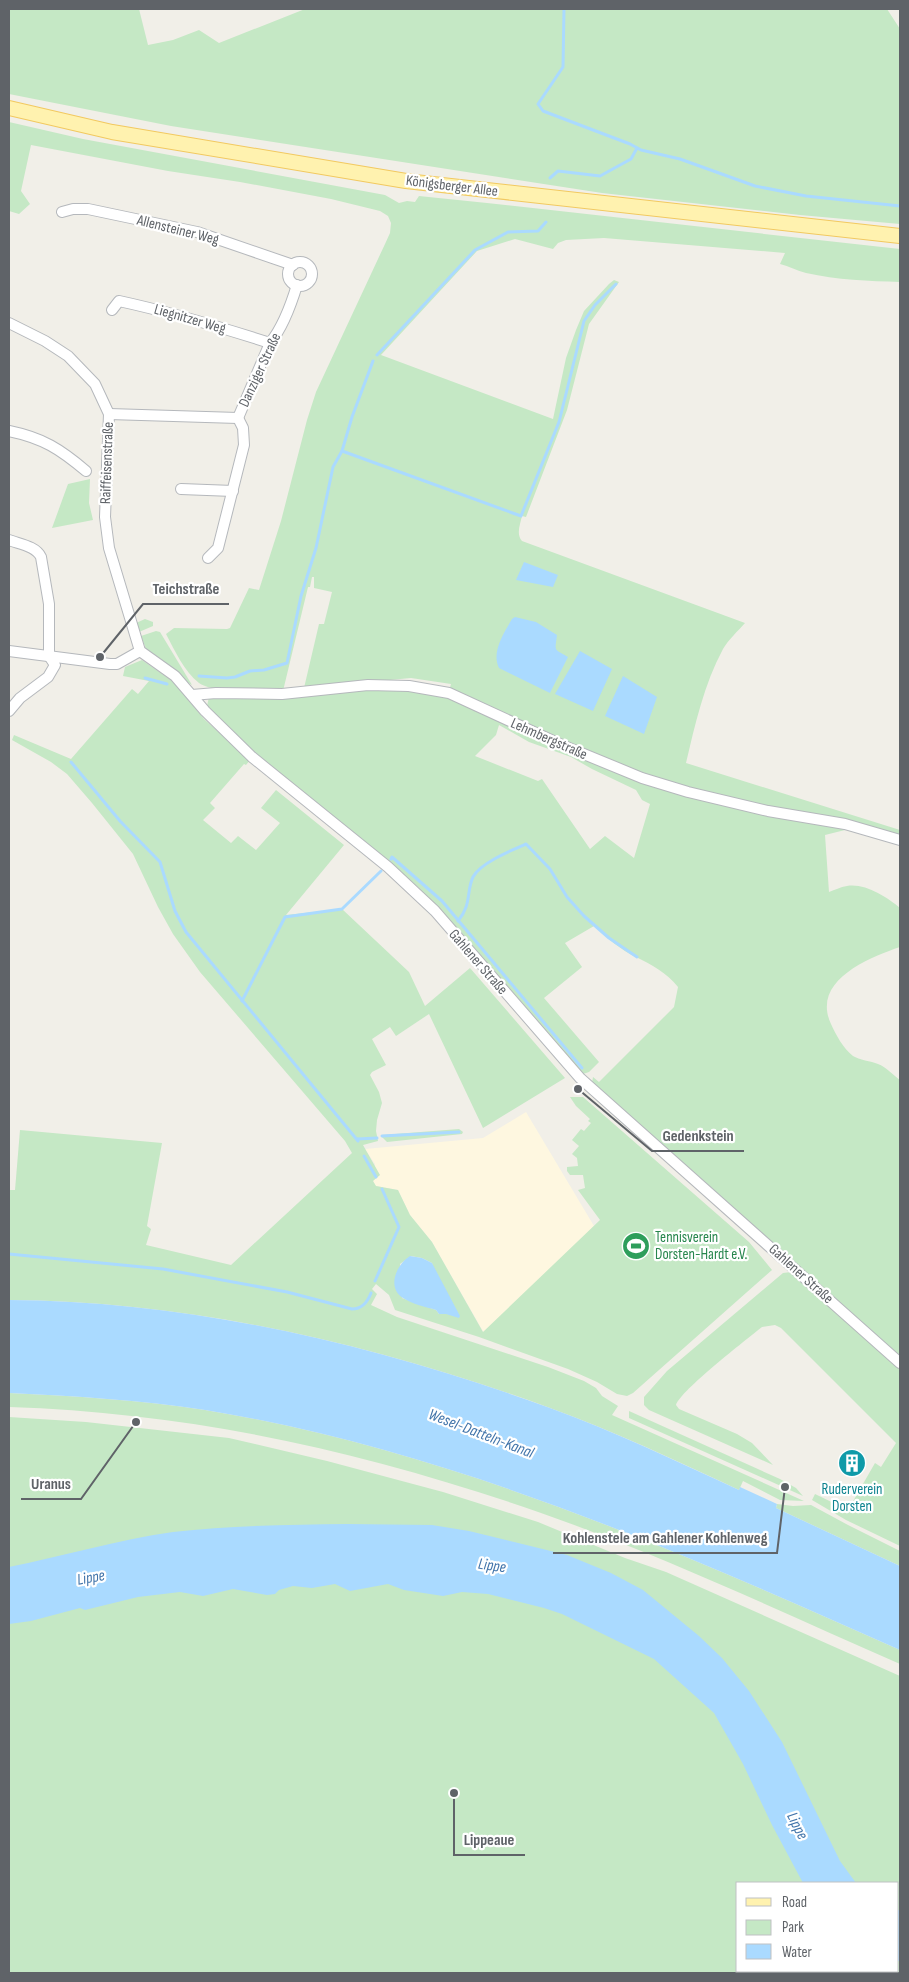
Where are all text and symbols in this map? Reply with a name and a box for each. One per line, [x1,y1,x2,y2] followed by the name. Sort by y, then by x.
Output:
[405,171,499,201] street label: Königsberger Allee
[134,210,221,249] street label: Allensteiner Weg
[152,300,228,338] street label: Liegnitzer Weg
[235,330,285,410] street label: Danziger Straße
[96,422,118,504] street label: Raiffeisenstraße
[143,573,229,604] callout: Teichstraße
[153,580,220,599] text: Teichstraße
[508,714,590,764] street label: Lehmbergstraße
[444,925,512,999] street label: Gahlener Straße
[652,1120,744,1151] callout: Gedenkstein
[662,1127,734,1146] text: Gedenkstein
[655,1228,747,1264] place label: Tennisverein Dorsten-Hardt e.V.
[621,1231,651,1261] sports icon: Tennisverein Dorsten-Hardt e.V.
[765,1240,837,1308] street label: Gahlener Straße
[426,1405,537,1463] water label: Wesel-Datteln-Kanal
[837,1448,867,1478] building icon: Ruderverein Dorsten
[21,1468,81,1499] callout: Uranus
[31,1475,71,1494] text: Uranus
[822,1480,882,1516] place label: Ruderverein Dorsten
[553,1522,777,1553] callout: Kohlenstele am Gahlener Kohlenweg
[563,1529,768,1548] text: Kohlenstele am Gahlener Kohlenweg
[477,1555,507,1577] water label: Lippe
[76,1566,106,1590] water label: Lippe
[782,1809,812,1843] water label: Lippe
[454,1824,525,1855] callout: Lippeaue
[464,1831,514,1850] text: Lippeaue
[736,1882,899,1972] legend
[782,1893,807,1912] text: Road
[782,1918,804,1937] text: Park
[782,1943,813,1962] text: Water

